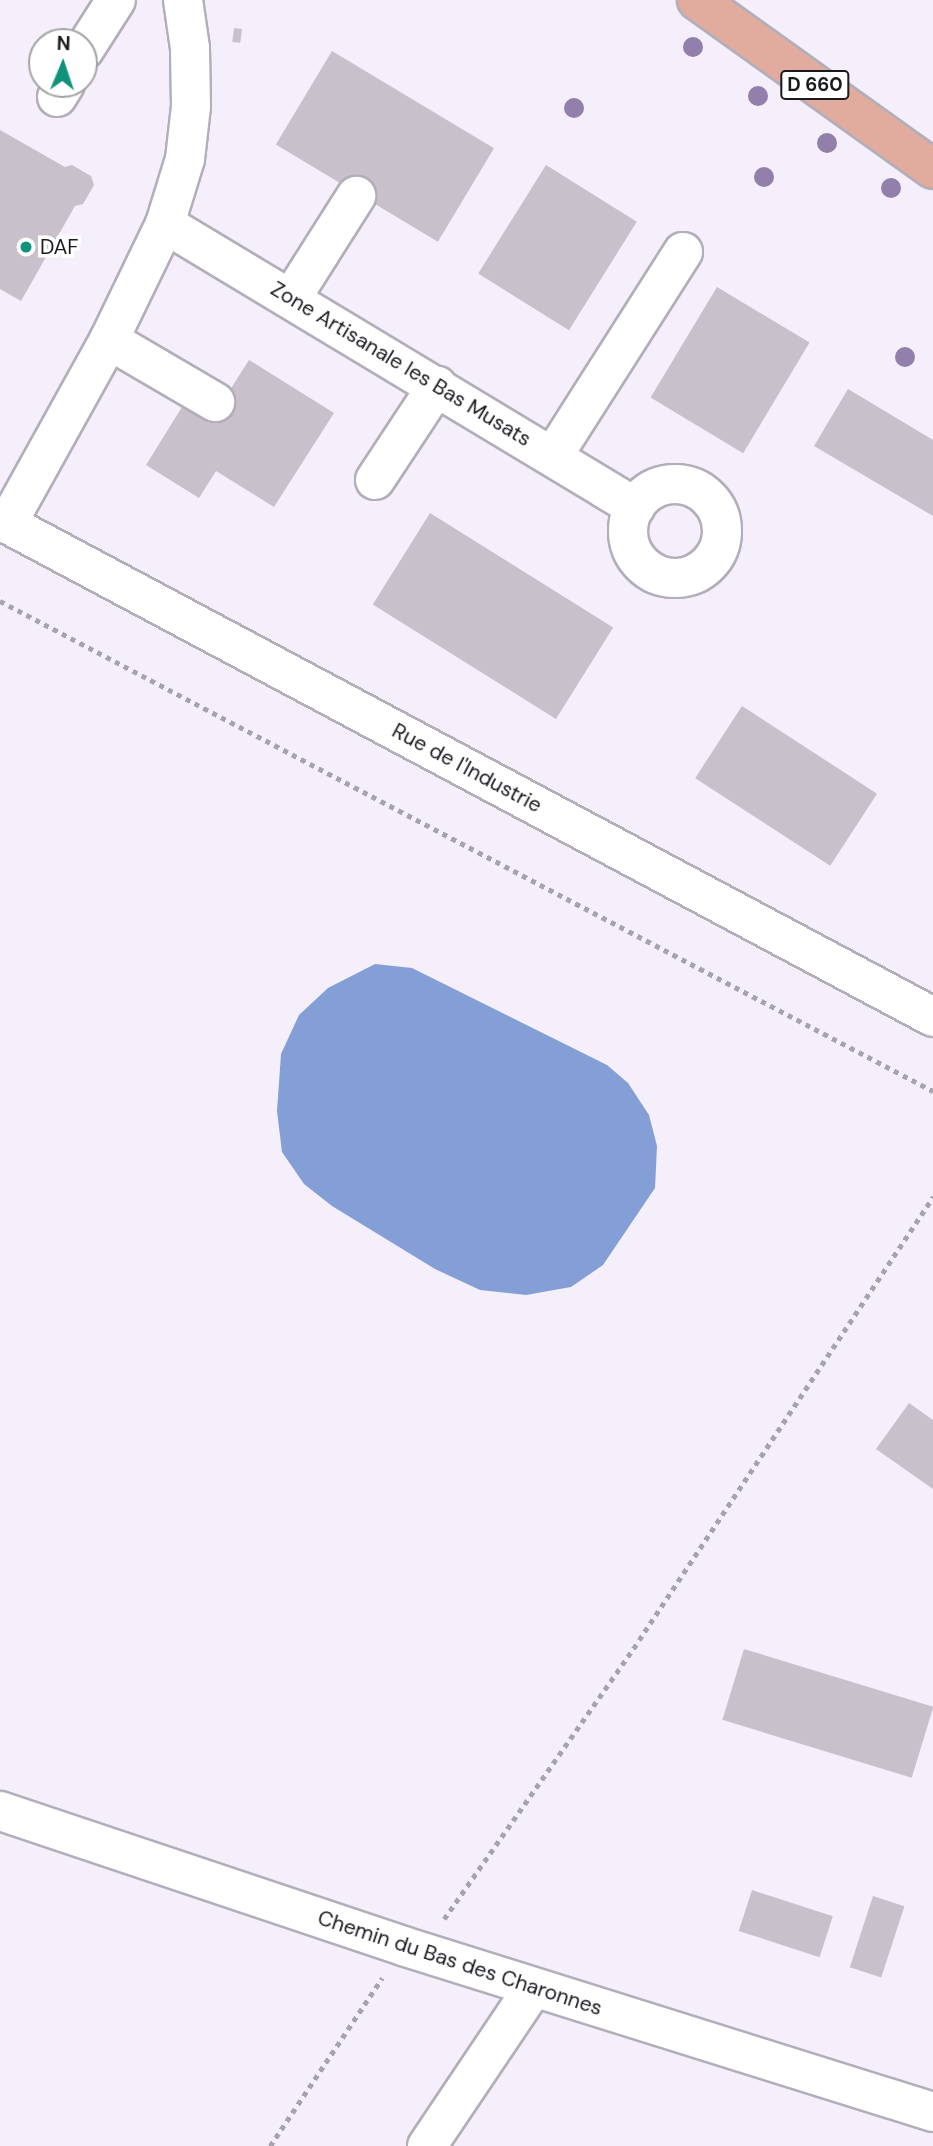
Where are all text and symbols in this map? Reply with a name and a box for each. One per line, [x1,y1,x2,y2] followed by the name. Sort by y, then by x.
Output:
[28,28,98,98] north arrow
[56,31,71,56] text: N
[780,69,850,100] road number: D 660
[40,234,79,260] place label: DAF
[18,239,34,255] marker: DAF
[266,276,536,452] street label: Zone Artisanale les Bas Musats
[388,718,546,818] street label: Rue de l'Industrie
[315,1905,605,2021] street label: Chemin du Bas des Charonnes

